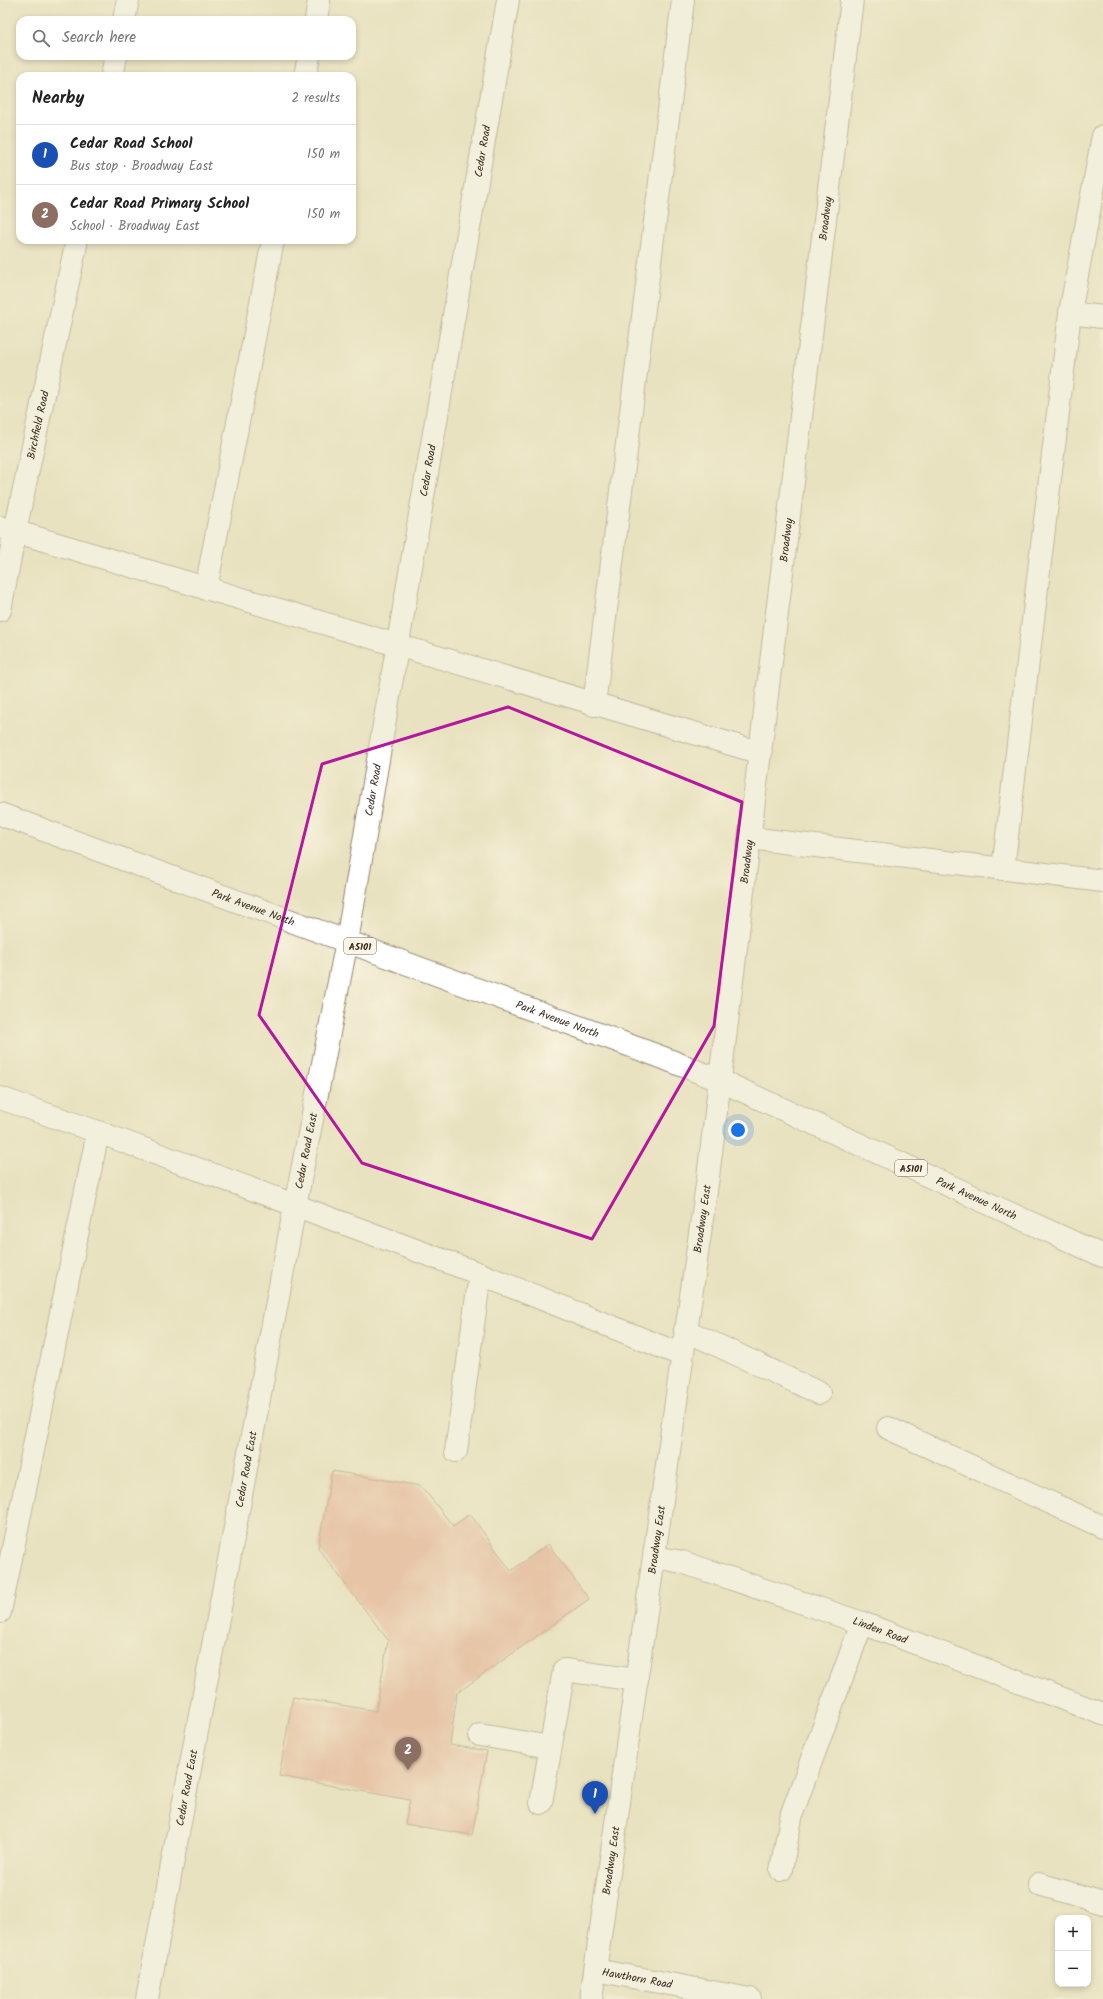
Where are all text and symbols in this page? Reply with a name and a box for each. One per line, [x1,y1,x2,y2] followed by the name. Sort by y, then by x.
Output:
[16,16,356,60] search box
[62,26,136,50] text: Search here
[30,27,52,49] icon: search
[32,85,84,112] text: Nearby
[292,88,340,109] text: 2 results
[470,124,496,179] street label: Cedar Road
[70,132,193,156] text: Cedar Road School
[43,144,47,165] text: 1
[307,144,340,165] text: 150 m
[70,156,213,177] text: Bus stop · Broadway East
[70,192,249,216] text: Cedar Road Primary School
[815,195,838,242] street label: Broadway
[41,204,49,225] text: 2
[307,204,340,225] text: 150 m
[70,216,200,237] text: School · Broadway East
[23,389,55,461] street label: Birchfield Road
[415,443,442,498] street label: Cedar Road
[775,516,799,563] street label: Broadway
[361,762,387,817] street label: Cedar Road
[736,838,759,885] street label: Broadway
[209,885,297,932] street label: Park Avenue North
[344,938,376,954] road number: A5101
[513,996,601,1043] street label: Park Avenue North
[291,1111,323,1191] street label: Cedar Road East
[728,1120,748,1140] your location
[895,1160,927,1176] road number: A5101
[933,1173,1020,1225] street label: Park Avenue North
[689,1183,717,1254] street label: Broadway East
[231,1429,263,1509] street label: Cedar Road East
[644,1504,671,1575] street label: Broadway East
[850,1612,910,1650] street label: Linden Road
[395,1737,421,1770] pin: 2
[171,1747,204,1828] street label: Cedar Road East
[582,1781,608,1814] pin: 1
[598,1824,626,1896] street label: Broadway East
[1055,1915,1091,1987] map controls
[1055,1915,1091,1951] button: +
[1055,1951,1091,1987] button: −
[600,1964,674,1994] street label: Hawthorn Road

